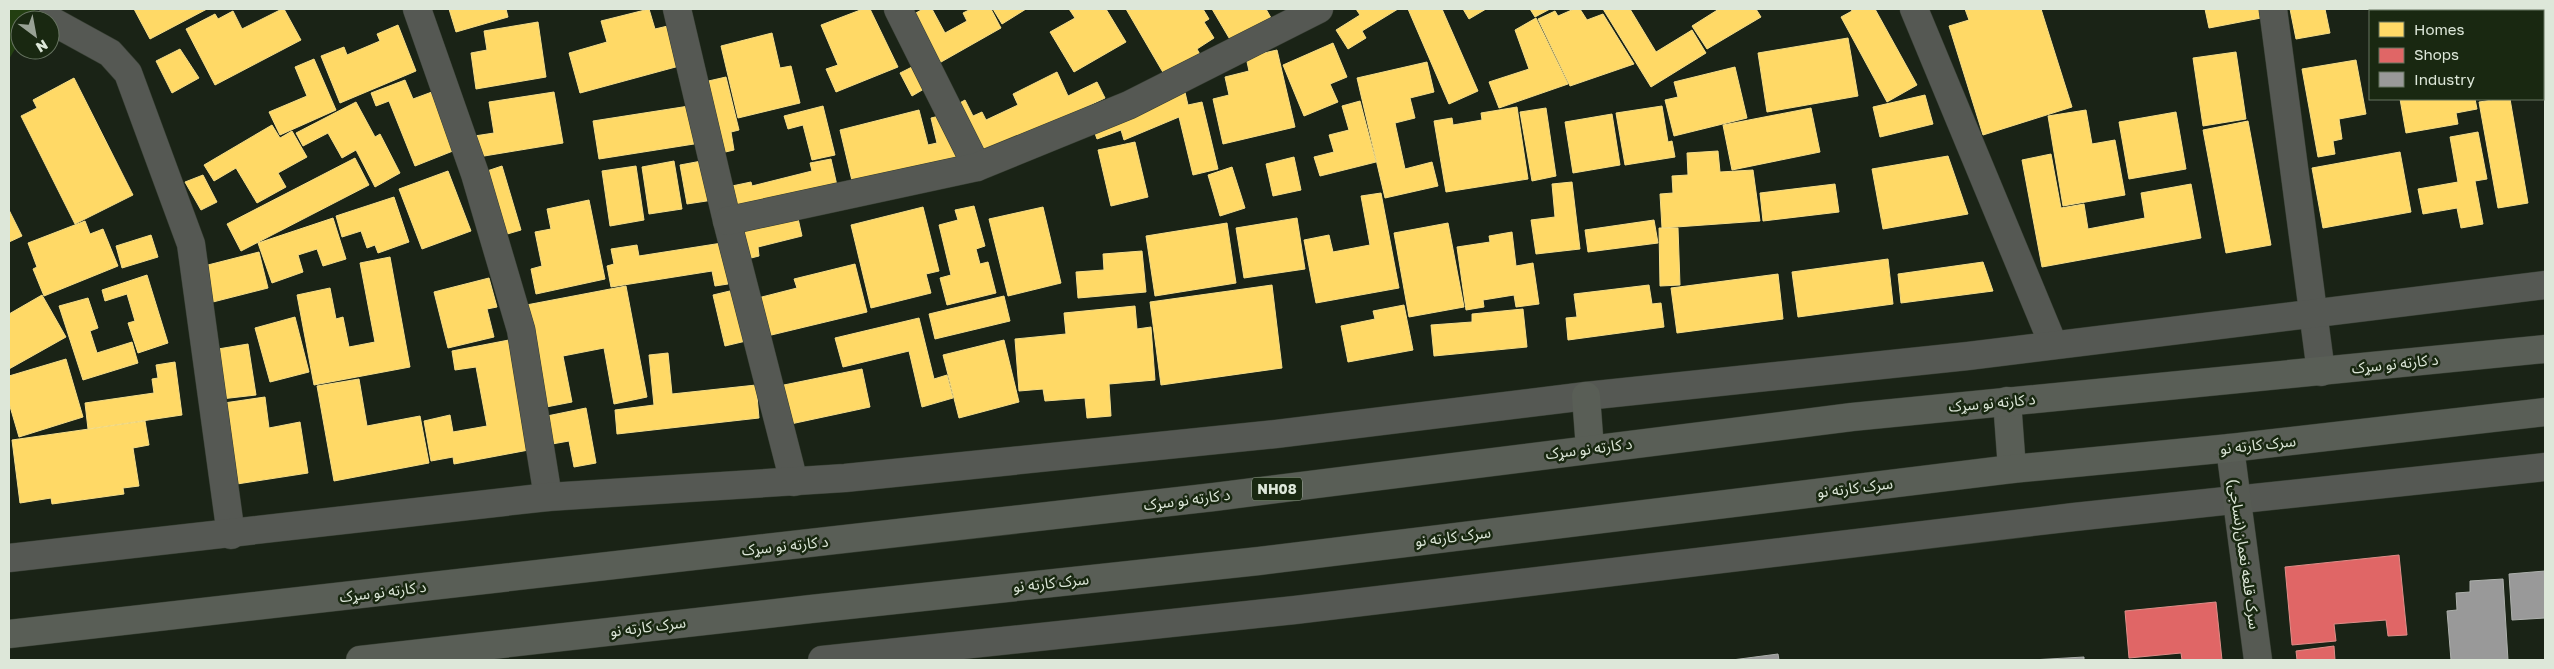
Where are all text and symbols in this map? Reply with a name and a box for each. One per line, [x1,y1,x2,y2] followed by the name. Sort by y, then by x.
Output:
[10,10,60,60] north arrow
[2369,10,2544,100] legend
[2414,20,2464,38] text: Homes
[33,36,51,56] text: N
[2414,45,2459,63] text: Shops
[2414,70,2475,88] text: Industry
[2351,349,2439,378] street label: د کارته نو سړک
[1948,389,2036,416] street label: د کارته نو سړک
[2219,431,2297,458] street label: سرک کارته نو
[1545,434,1633,463] street label: د کارته نو سړک
[1816,473,1894,502] street label: سرک کارته نو
[1252,478,1302,500] road number: NH08
[2225,478,2264,631] street label: سرک قلعه نعمان(نساجی)
[1143,485,1231,514] street label: د کارته نو سړک
[1414,522,1492,551] street label: سرک کارته نو
[741,531,829,560] street label: د کارته نو سړک
[1012,569,1090,596] street label: سرک کارته نو
[339,577,427,606] street label: د کارته نو سړک
[609,612,687,641] street label: سرک کارته نو

